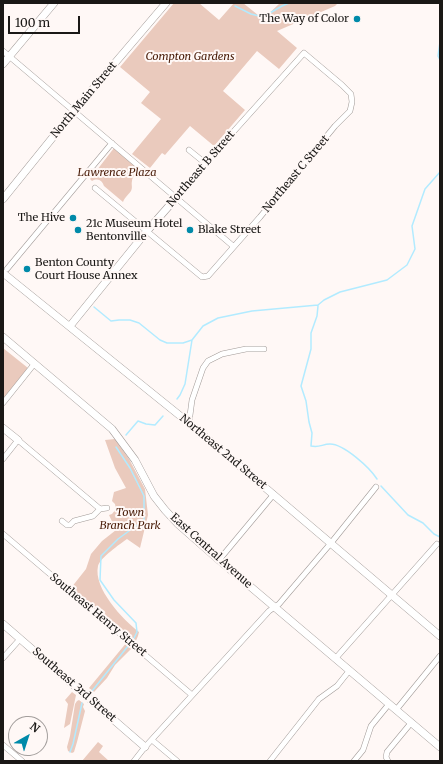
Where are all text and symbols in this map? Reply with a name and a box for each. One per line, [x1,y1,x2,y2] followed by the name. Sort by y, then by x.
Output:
[10,8,82,34] scale bar
[259,12,349,26] place label: The Way of Color
[352,14,362,24] marker: The Way of Color
[15,15,50,30] text: 100 m
[145,50,235,64] park label: Compton Gardens
[48,59,120,141] street label: North Main Street
[164,128,238,210] street label: Northeast B Street
[260,133,332,215] street label: Northeast C Street
[78,166,156,180] park label: Lawrence Plaza
[18,211,65,225] place label: The Hive
[68,213,78,223] marker: The Hive
[86,217,182,243] place label: 21c Museum Hotel Bentonville
[198,223,261,237] place label: Blake Street
[73,225,83,235] marker: 21c Museum Hotel Bentonville
[185,225,195,235] marker: Blake Street
[35,256,137,282] place label: Benton County Court House Annex
[22,264,32,274] marker: Benton County Court House Annex
[177,412,269,492] street label: Northeast 2nd Street
[99,506,161,532] park label: Town Branch Park
[167,511,255,591] street label: East Central Avenue
[47,571,149,659] street label: Southeast Henry Street
[29,645,119,725] street label: Southeast 3rd Street
[8,716,48,756] north arrow
[27,719,43,736] text: N

